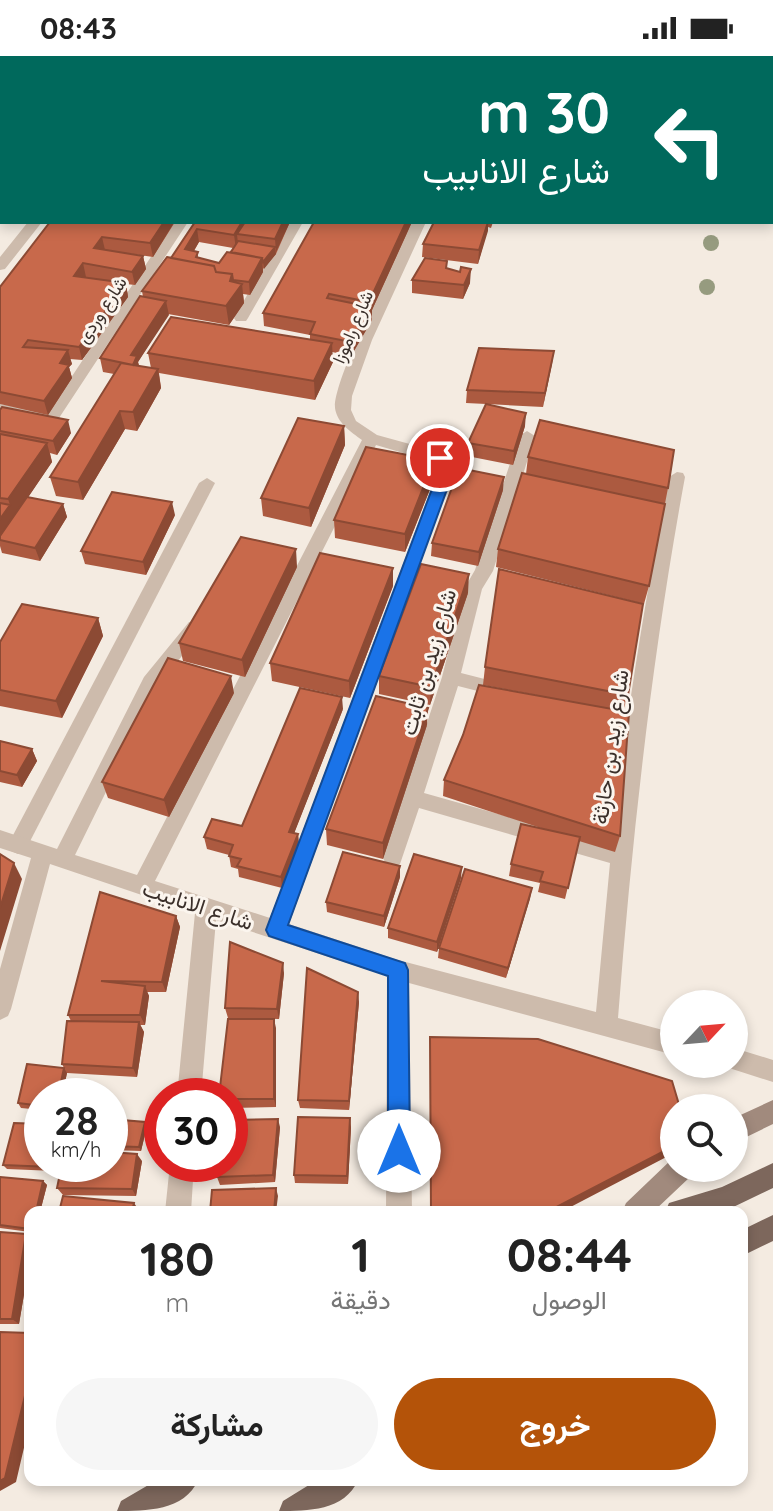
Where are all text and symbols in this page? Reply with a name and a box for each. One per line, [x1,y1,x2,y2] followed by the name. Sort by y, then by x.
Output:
[40,9,117,47] text: 08:43
[478,77,610,147] text: 30 m
[638,88,742,192] icon: left
[422,147,610,192] text: شارع الانابيب
[71,272,133,348] street label: شارع وردى
[327,287,379,367] street label: شارع راموزا
[406,424,474,492] pin
[418,436,462,480] icon: arrive
[394,586,463,739] street label: شارع زيد بن ثابت
[585,668,636,826] street label: شارع زيد بن حارثة
[139,874,257,937] street label: شارع الانابيب
[660,990,748,1078] north arrow
[660,990,748,1182] map controls
[144,1078,248,1182] speed limit sign: 30
[660,1094,748,1182] button: search
[54,1095,98,1145] text: 28
[357,1109,441,1193] position arrow
[51,1137,101,1162] text: km/h
[351,1224,370,1284] text: 1
[507,1224,632,1284] text: 08:44
[140,1228,214,1288] text: 180
[330,1283,391,1316] text: دقيقة
[532,1283,607,1316] text: الوصول
[165,1286,189,1319] text: m
[56,1378,378,1470] button: مشاركة
[394,1378,716,1470] button: خروج

